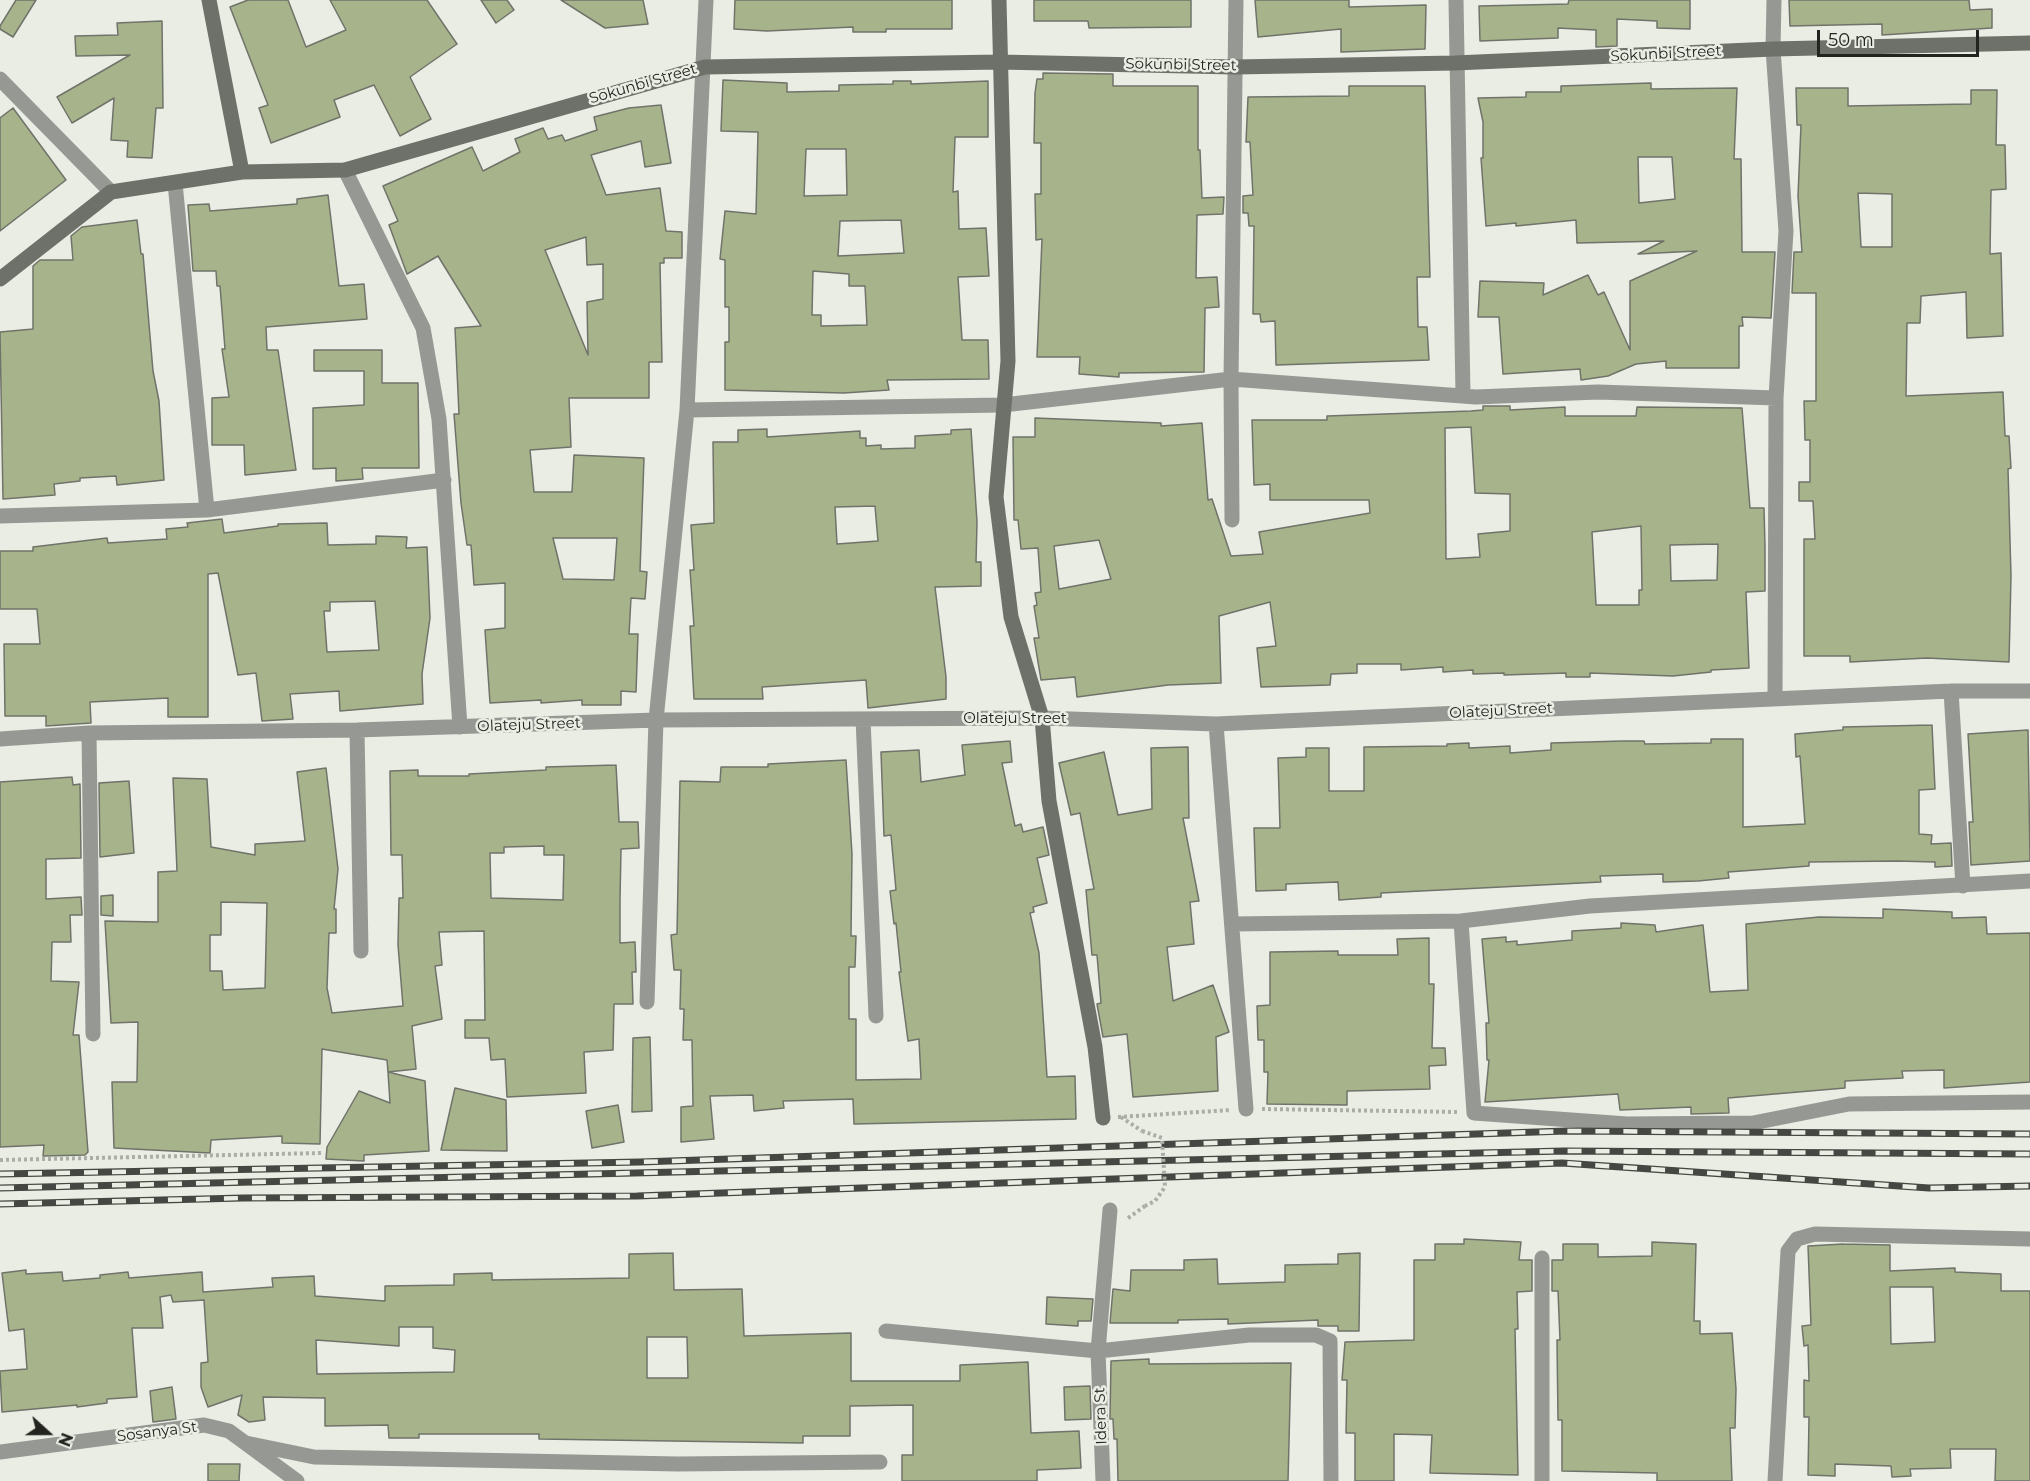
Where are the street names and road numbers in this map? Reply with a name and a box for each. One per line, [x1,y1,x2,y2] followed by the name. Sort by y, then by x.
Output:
[1610,42,1722,66] street label: Sokunbi Street
[1125,55,1237,75] street label: Sokunbi Street
[587,60,699,108] street label: Sokunbi Street
[1449,699,1553,723] street label: Olateju Street
[963,710,1067,728] street label: Olateju Street
[477,714,581,736] street label: Olateju Street
[1091,1387,1111,1445] street label: Idera St
[116,1418,198,1446] street label: Sosanya St

